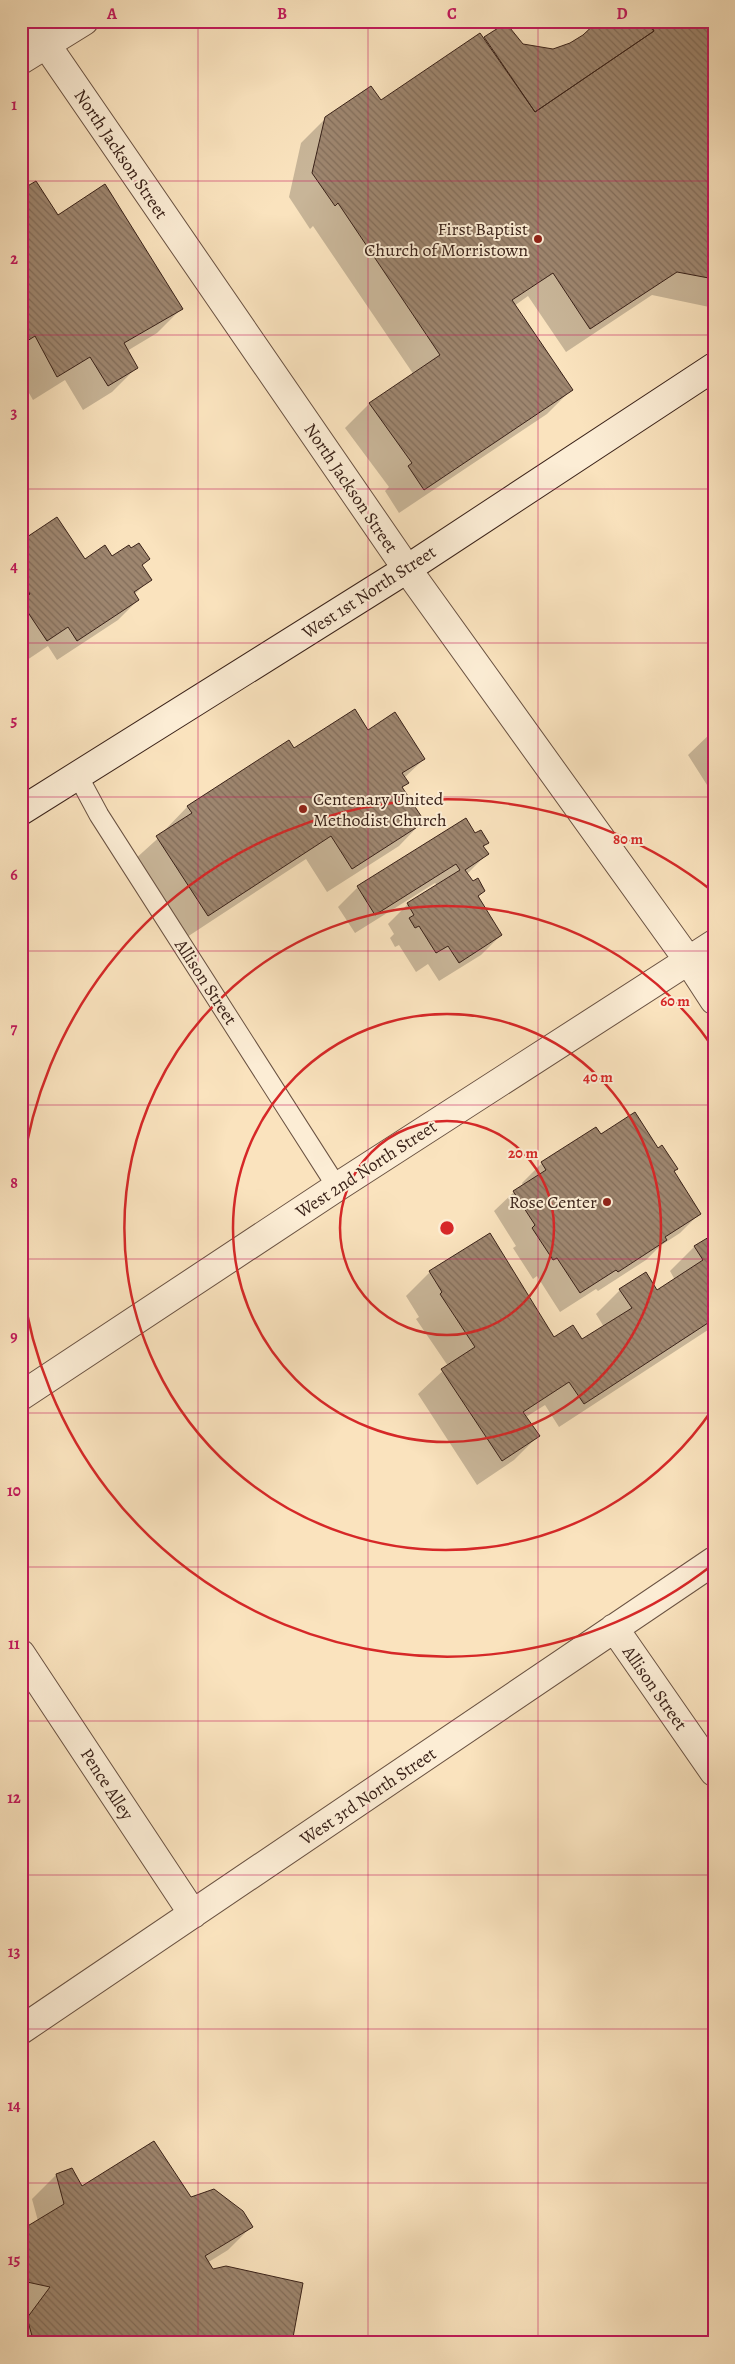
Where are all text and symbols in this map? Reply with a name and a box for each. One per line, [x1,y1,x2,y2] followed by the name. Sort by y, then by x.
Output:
[106,3,118,25] text: A
[277,3,287,25] text: B
[447,3,457,25] text: C
[616,3,628,25] text: D
[69,84,173,224] street label: North Jackson Street
[11,94,17,116] text: 1
[364,217,528,262] place label: First Baptist Church of Morristown
[532,233,544,245] marker: First Baptist Church of Morristown
[10,248,18,270] text: 2
[11,402,18,424] text: 3
[299,418,403,558] street label: North Jackson Street
[297,540,441,645] street label: West 1st North Street
[10,556,18,578] text: 4
[11,710,18,732] text: 5
[313,787,447,832] place label: Centenary United Methodist Church
[297,803,309,815] marker: Centenary United Methodist Church
[613,829,643,849] text: 80 m
[10,864,18,886] text: 6
[169,934,243,1030] street label: Allison Street
[660,991,690,1011] text: 60 m
[11,1018,18,1040] text: 7
[583,1067,613,1087] text: 40 m
[290,1114,441,1224] street label: West 2nd North Street
[508,1143,538,1163] text: 20 m
[10,1172,18,1194] text: 8
[509,1190,597,1214] place label: Rose Center
[601,1196,613,1208] marker: Rose Center
[438,1219,456,1237] centre of rings
[10,1326,18,1348] text: 9
[7,1480,21,1502] text: 10
[8,1633,20,1655] text: 11
[617,1640,693,1735] street label: Allison Street
[294,1741,441,1851] street label: West 3rd North Street
[75,1743,140,1825] street label: Pence Alley
[7,1787,21,1809] text: 12
[8,1941,20,1963] text: 13
[7,2095,21,2117] text: 14
[8,2249,20,2271] text: 15

